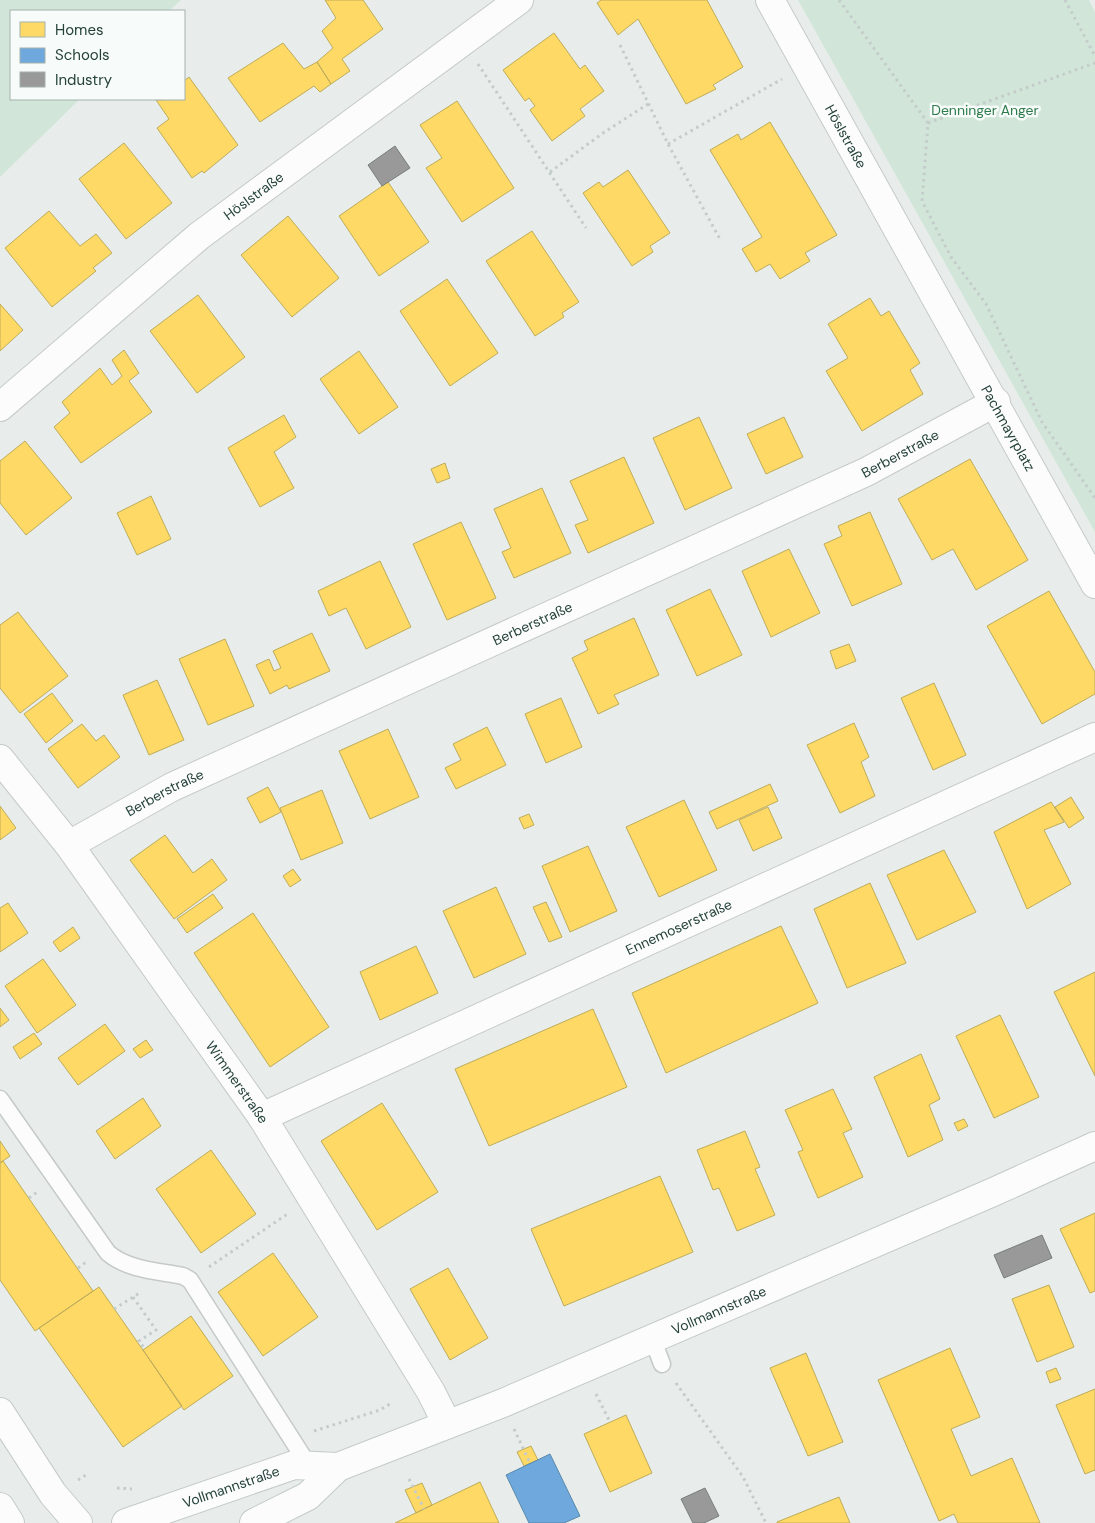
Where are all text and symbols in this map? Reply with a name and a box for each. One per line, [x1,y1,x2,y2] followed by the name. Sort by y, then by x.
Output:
[10,10,185,100] legend
[55,20,104,40] text: Homes
[55,45,110,65] text: Schools
[55,70,113,90] text: Industry
[821,101,871,171] street label: Höslstraße
[931,101,1039,119] park label: Denninger Anger
[220,168,287,224] street label: Höslstraße
[977,382,1039,474] street label: Pachmayrplatz
[858,425,942,482] street label: Berberstraße
[490,598,575,649] street label: Berberstraße
[122,765,206,820] street label: Berberstraße
[623,895,735,959] street label: Ennemoserstraße
[202,1037,273,1127] street label: Wimmerstraße
[669,1282,769,1338] street label: Vollmannstraße
[180,1462,282,1512] street label: Vollmannstraße

